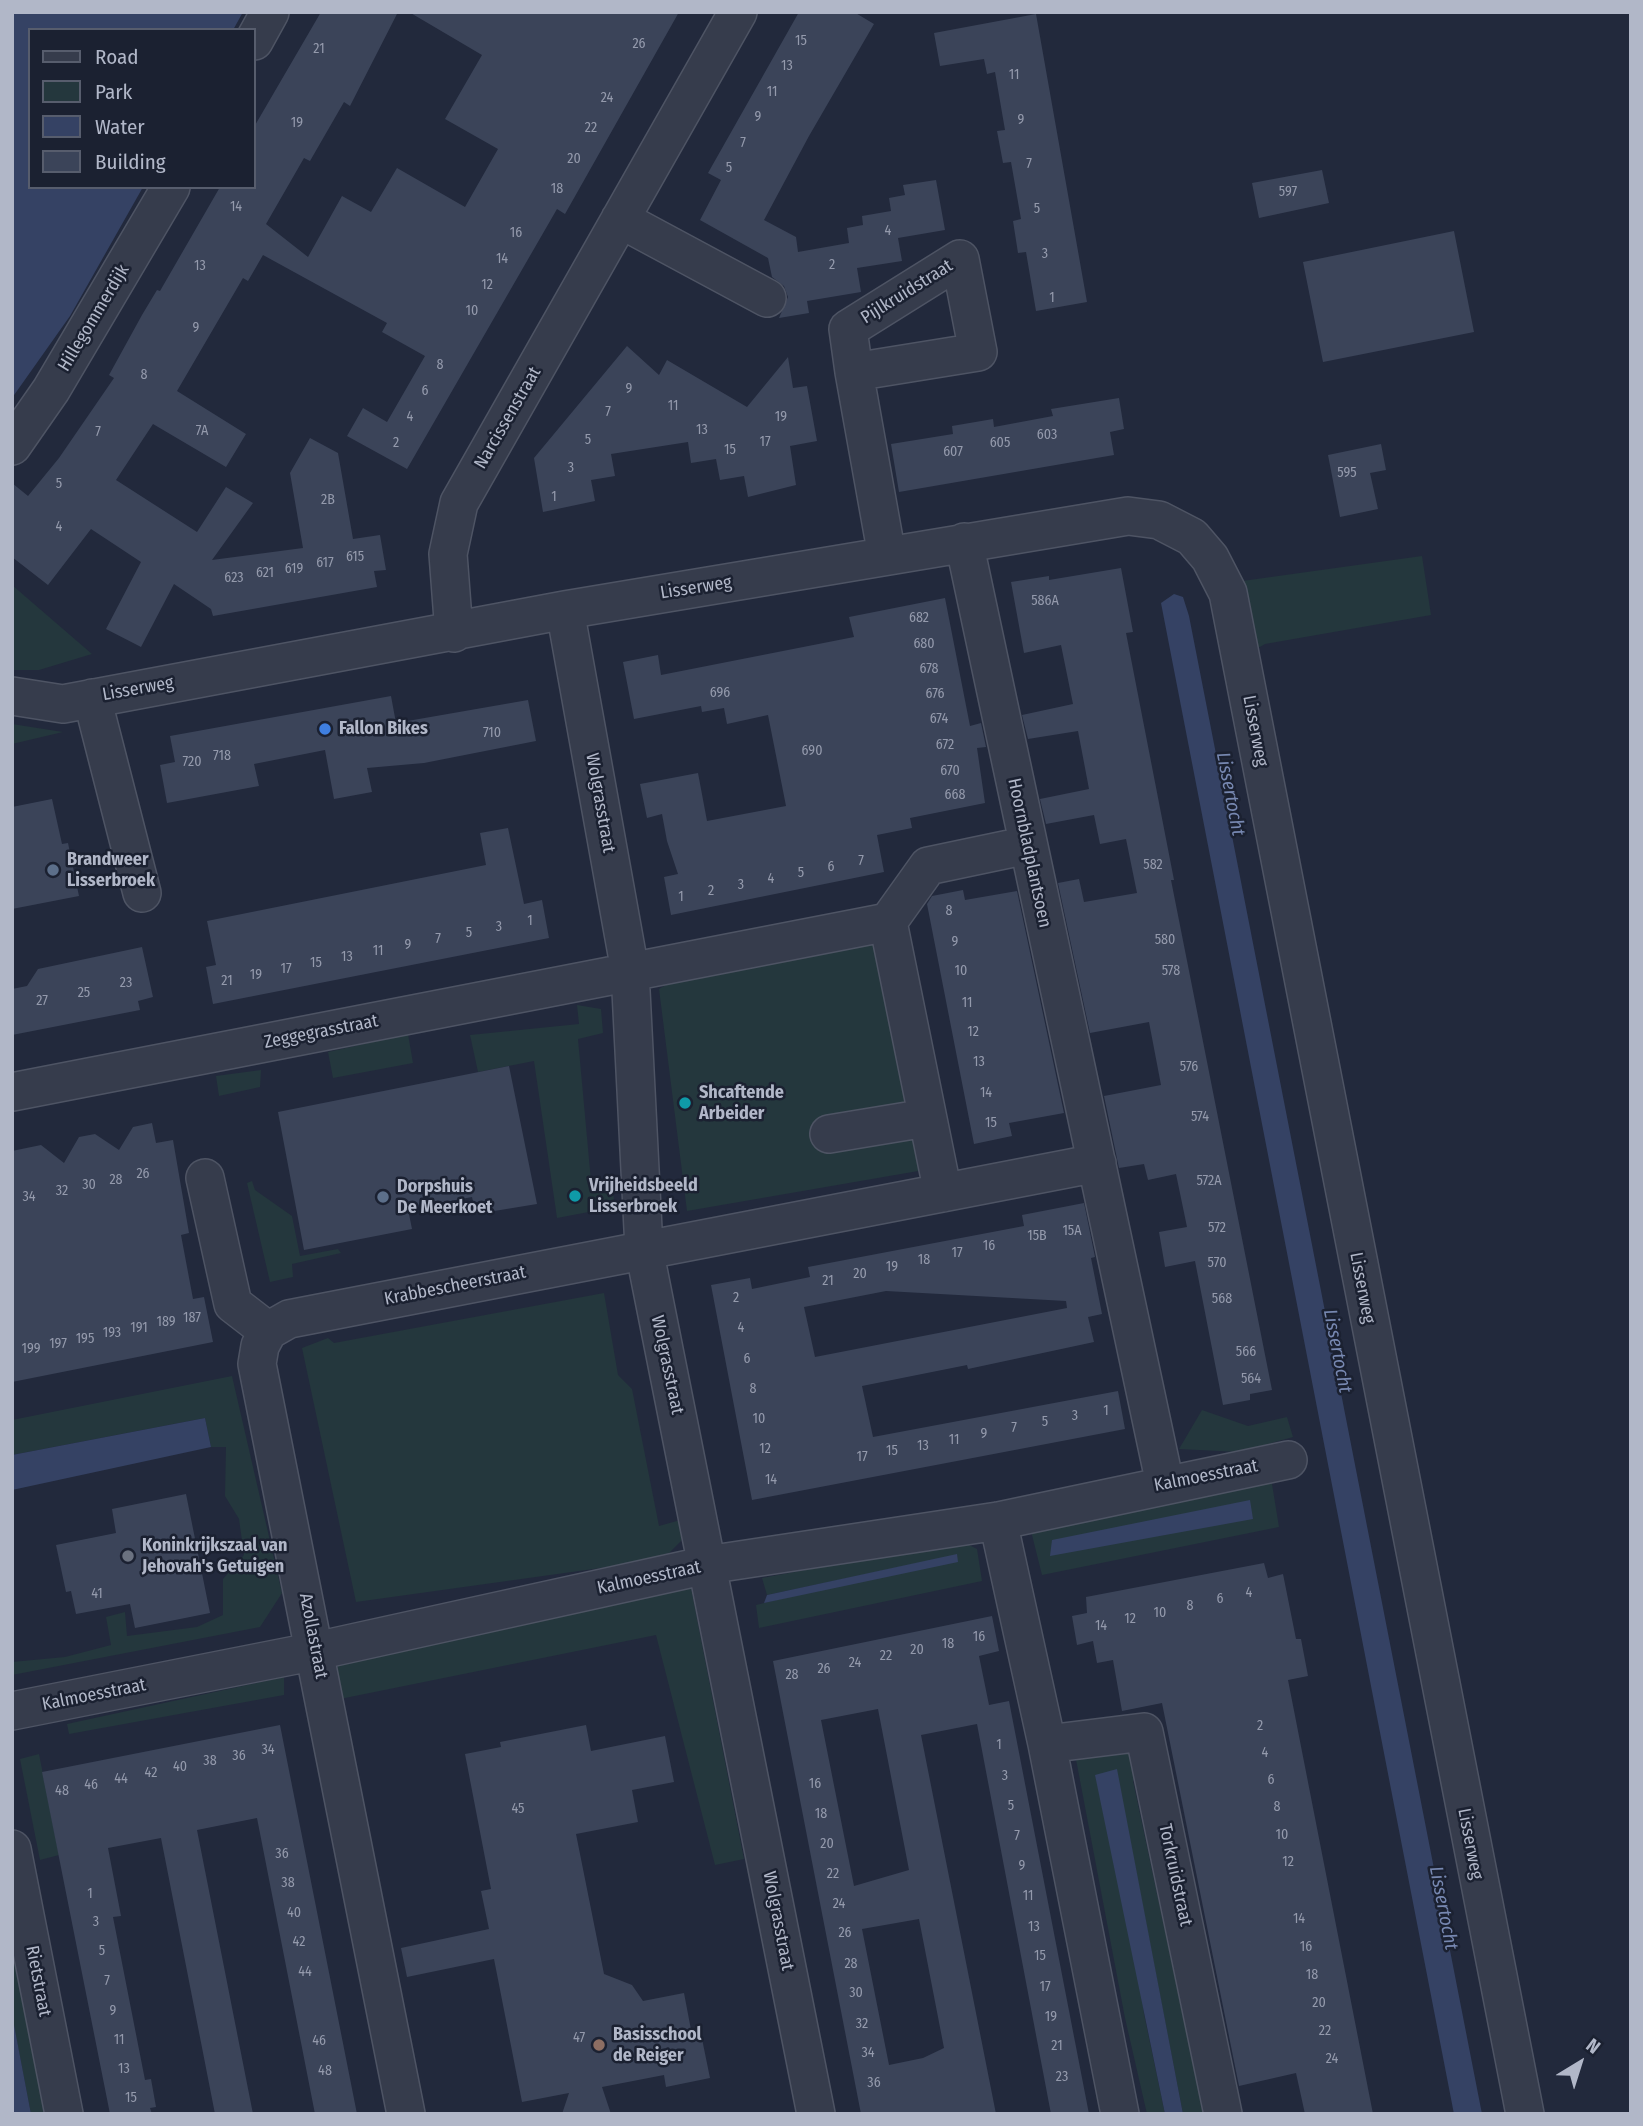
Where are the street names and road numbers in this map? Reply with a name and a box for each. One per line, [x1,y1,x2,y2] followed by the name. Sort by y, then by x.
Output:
[857,255,957,329] street label: Pijlkruidstraat
[54,261,134,375] street label: Hillegommerdijk
[470,363,546,473] street label: Narcissenstraat
[659,572,733,604] street label: Lisserweg
[101,672,175,706] street label: Lisserweg
[1238,694,1272,768] street label: Lisserweg
[581,752,619,854] street label: Wolgrasstraat
[1003,776,1055,930] street label: Hoornbladplantsoen
[262,1010,380,1054] street label: Zeggegrasstraat
[1345,1251,1379,1325] street label: Lisserweg
[382,1262,528,1310] street label: Krabbescheerstraat
[646,1314,688,1416] street label: Wolgrasstraat
[1152,1455,1260,1497] street label: Kalmoesstraat
[595,1556,703,1600] street label: Kalmoesstraat
[294,1591,332,1681] street label: Azollastraat
[40,1674,148,1716] street label: Kalmoesstraat
[1453,1807,1487,1881] street label: Lisserweg
[1154,1822,1196,1928] street label: Torkruidstraat
[758,1870,798,1972] street label: Wolgrasstraat
[21,1944,55,2018] street label: Rietstraat

